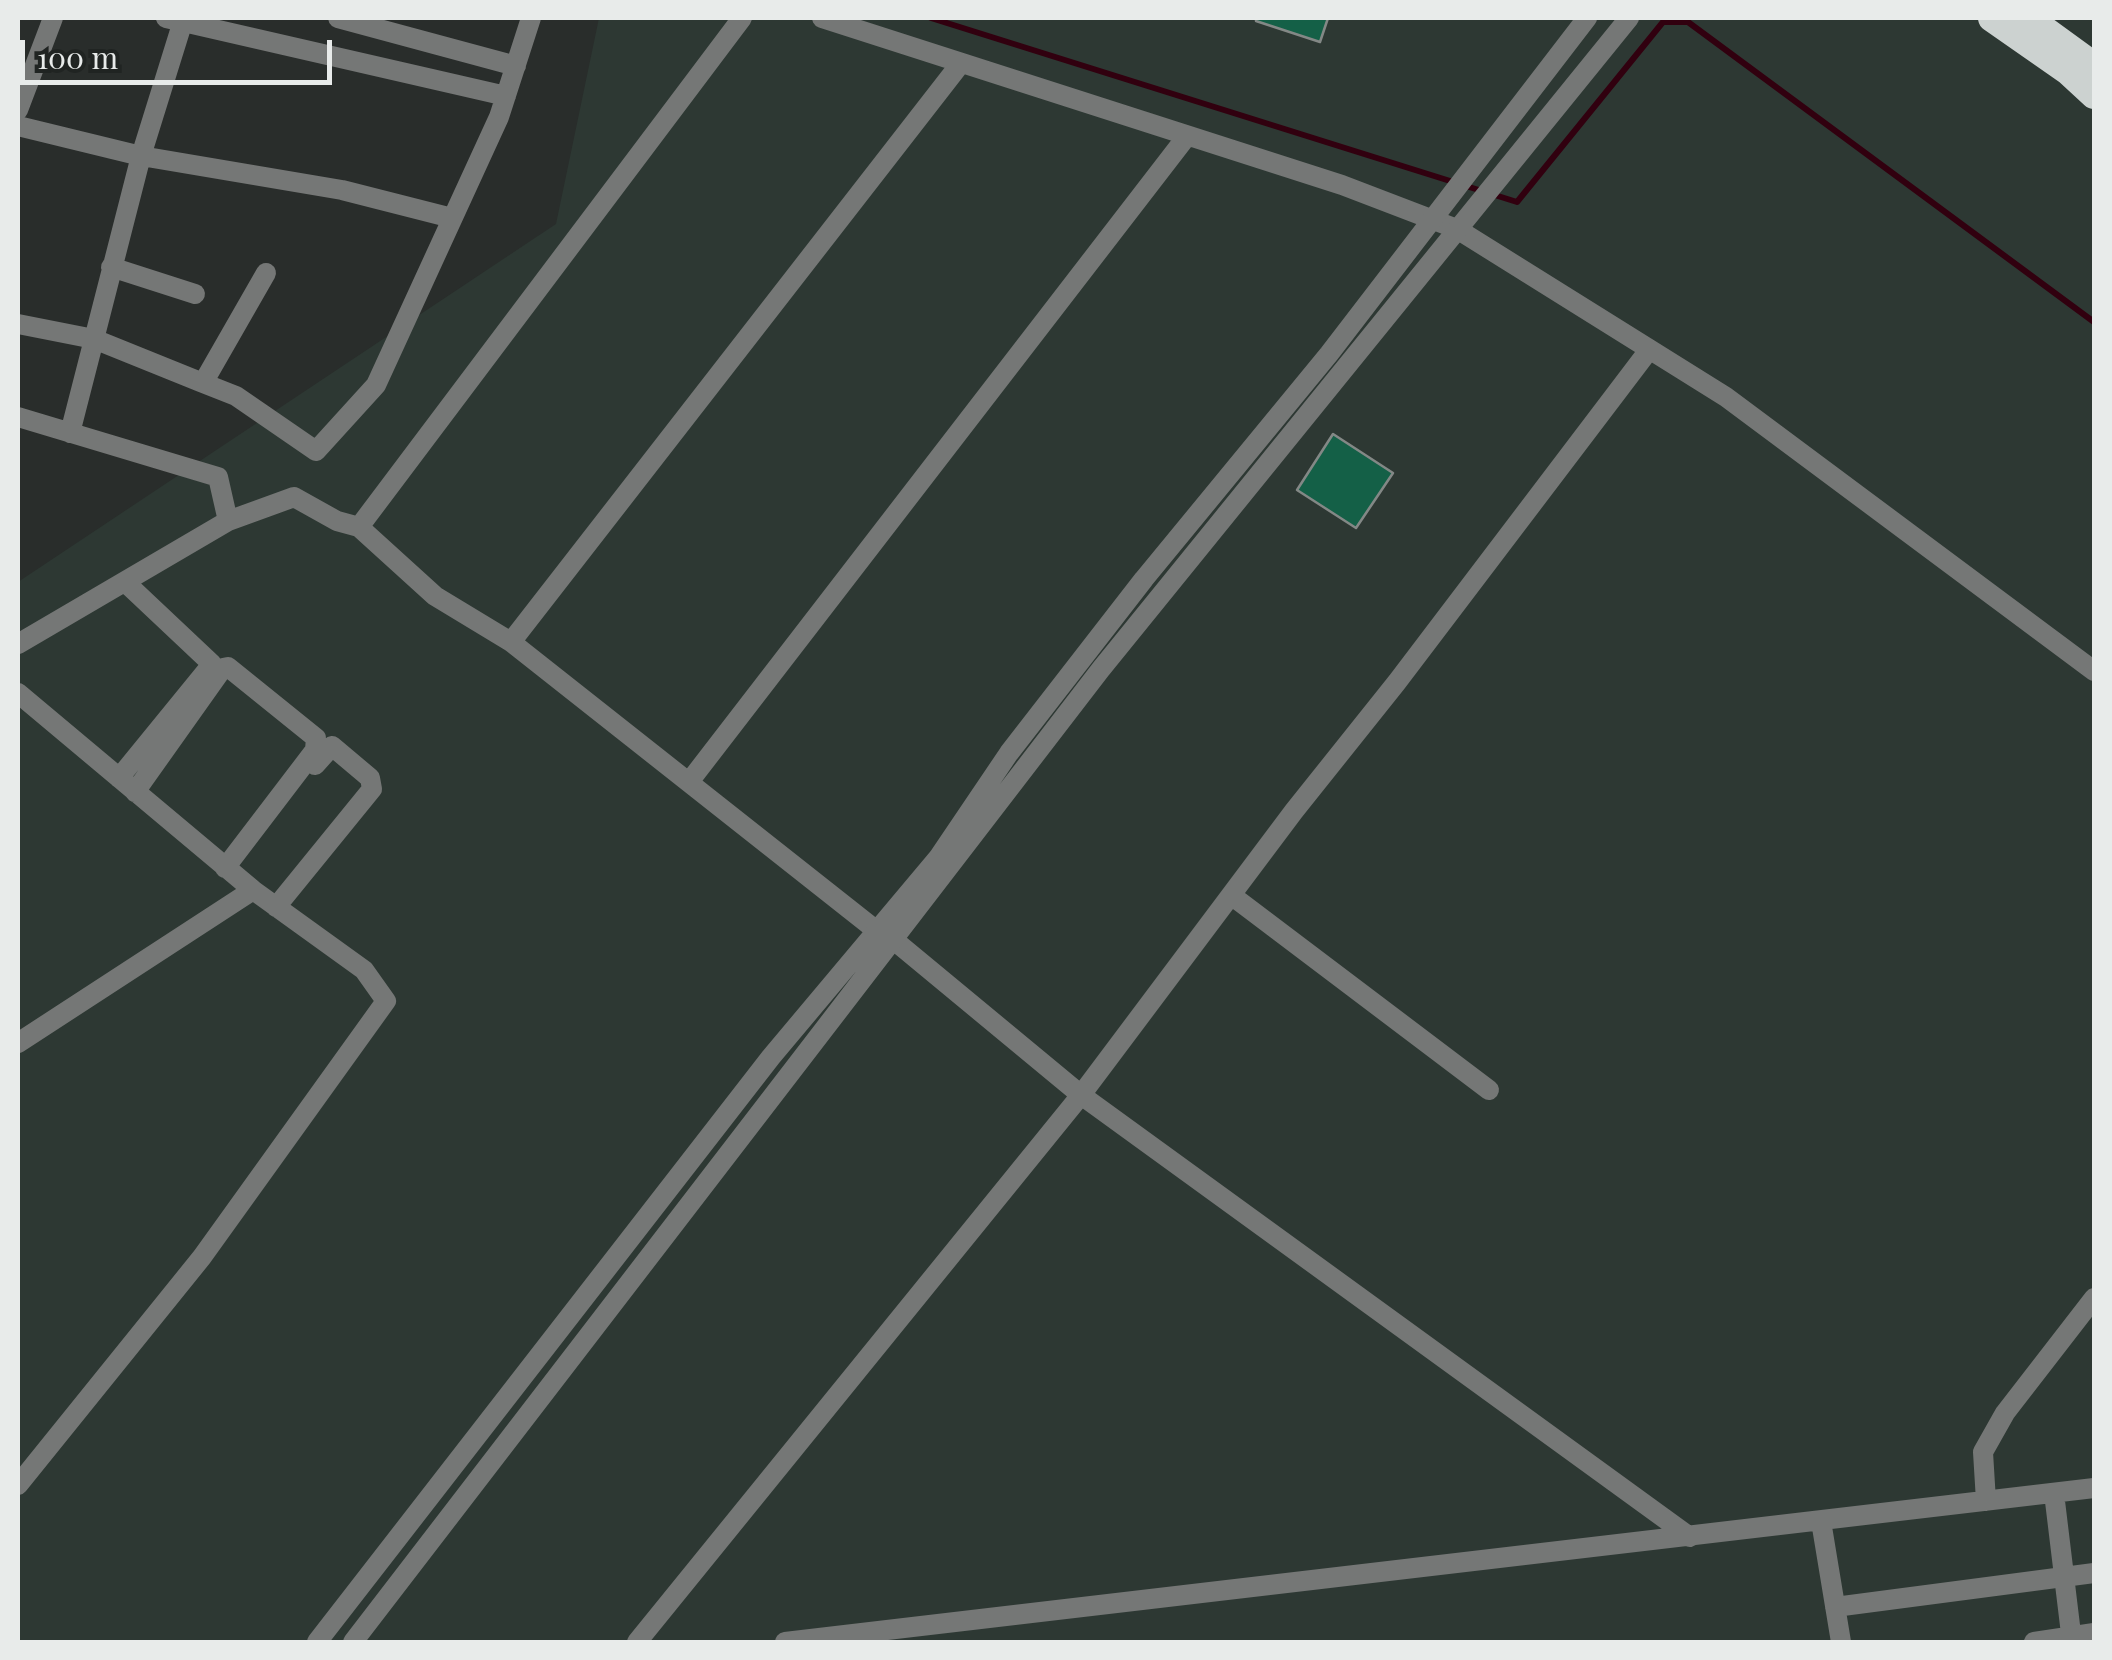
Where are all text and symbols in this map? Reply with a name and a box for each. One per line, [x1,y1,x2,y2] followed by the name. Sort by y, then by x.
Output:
[25,20,338,82] scale bar
[37,37,118,77] text: 100 m

